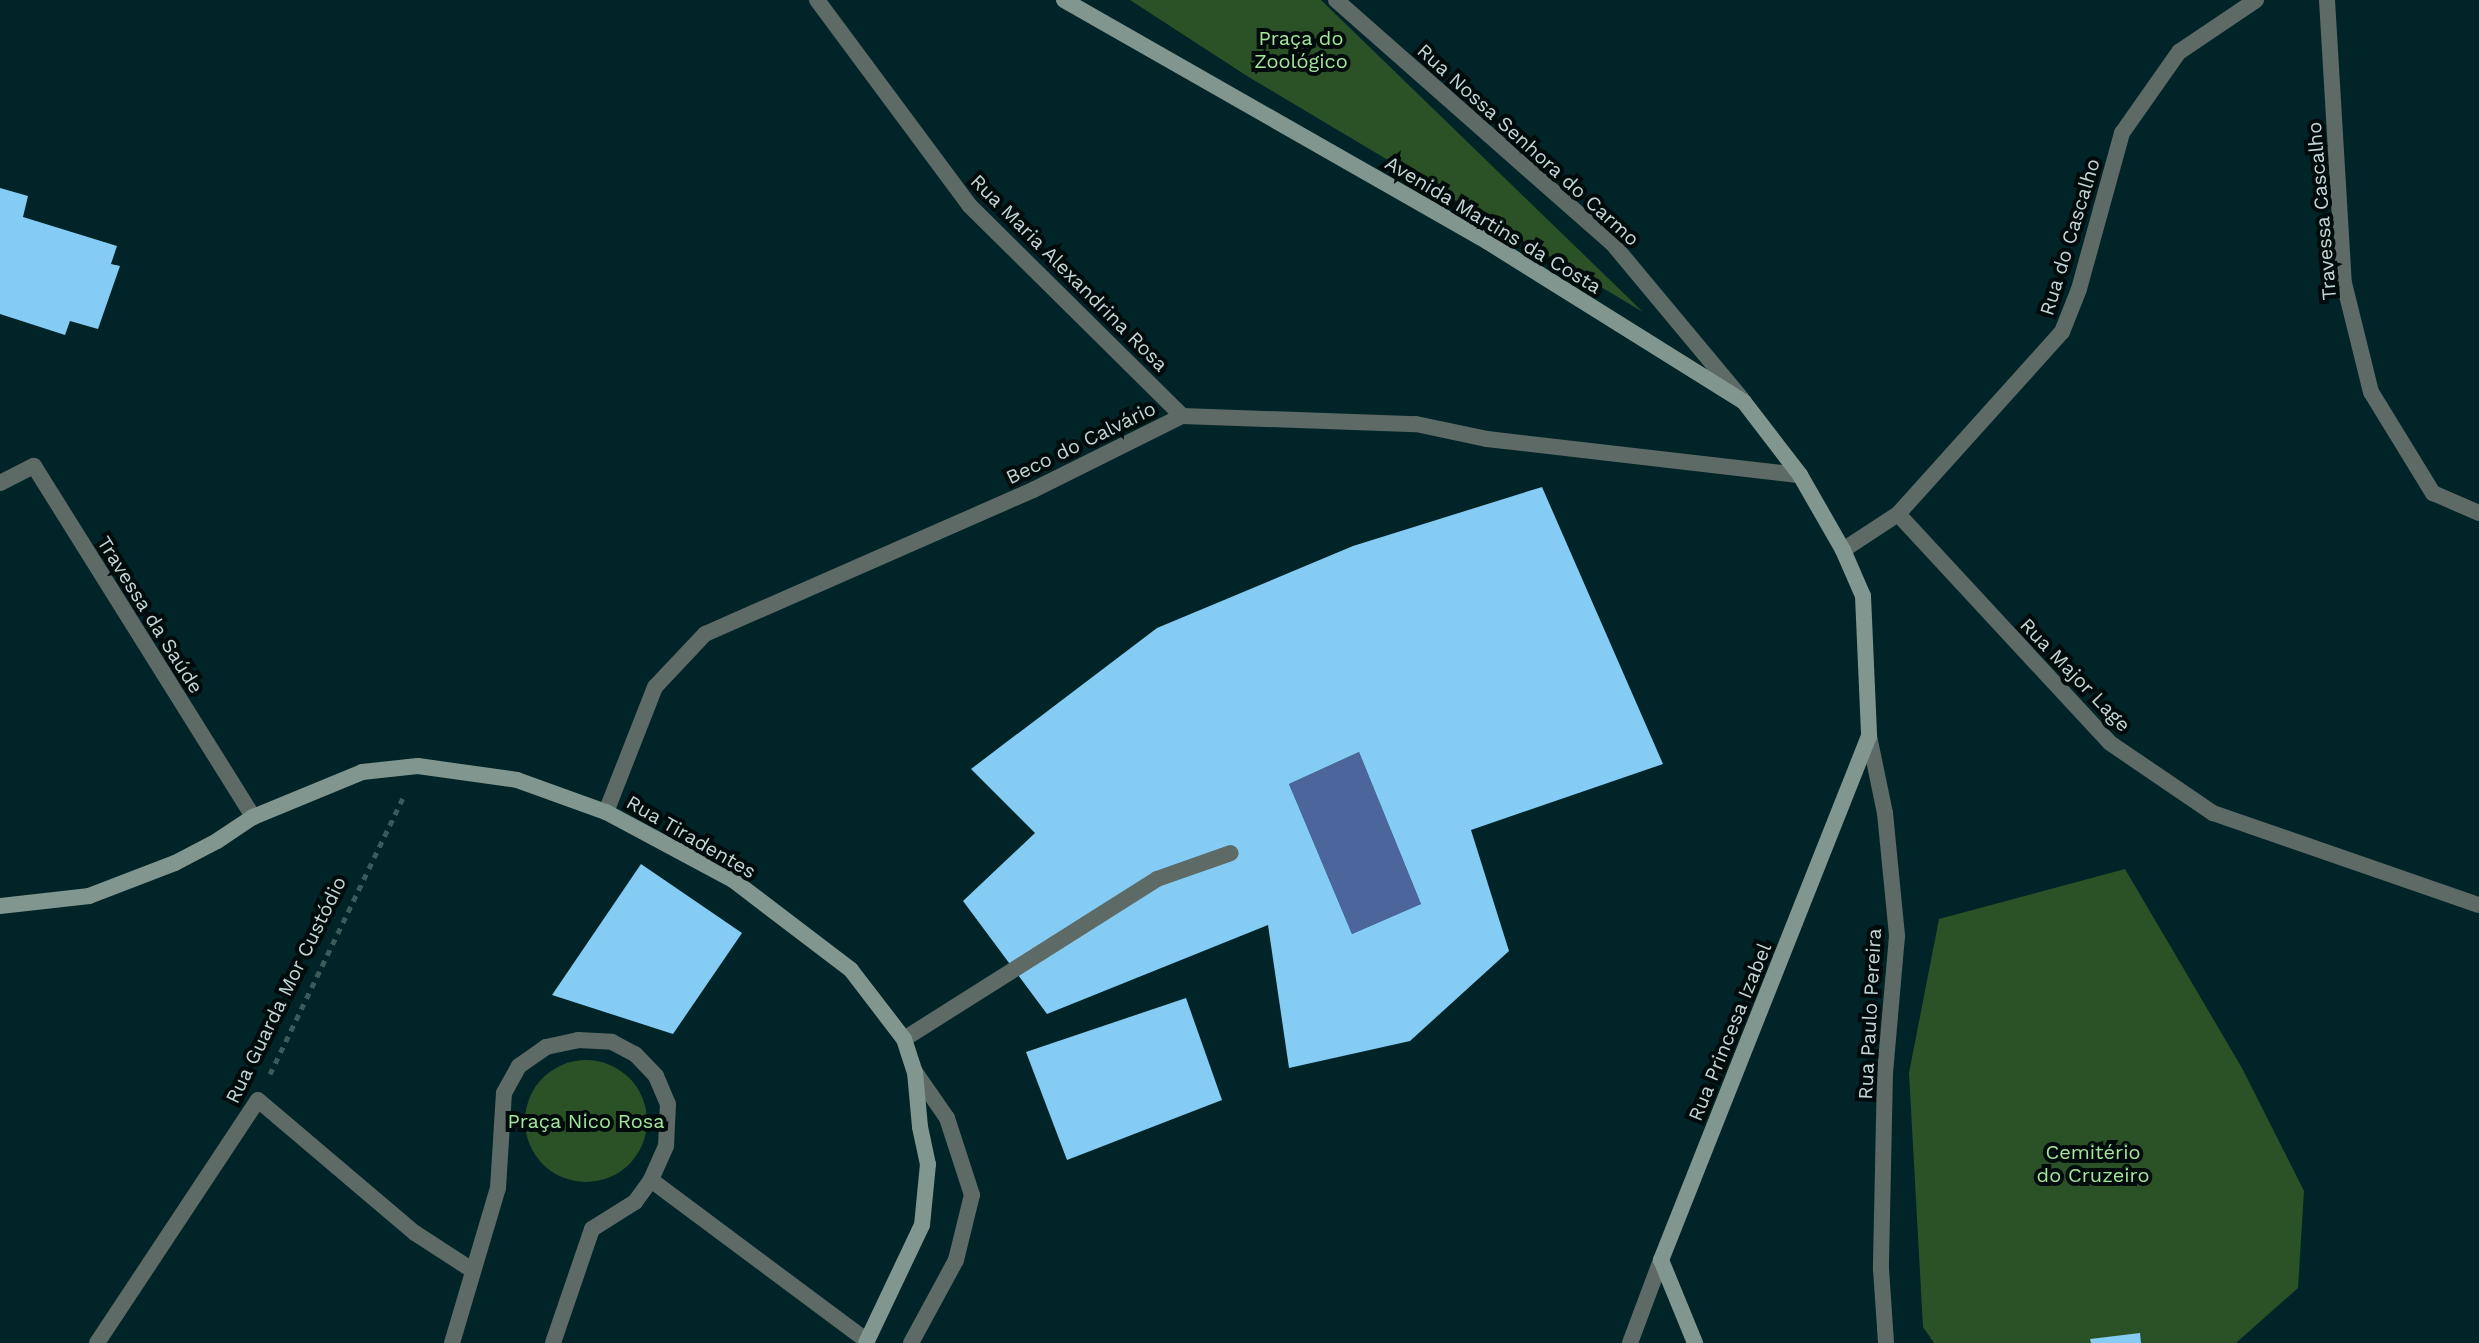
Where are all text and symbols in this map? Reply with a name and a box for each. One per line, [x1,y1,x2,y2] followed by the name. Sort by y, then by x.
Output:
[1254,26,1348,73] park label: Praça do Zoológico
[1411,38,1645,252] street label: Rua Nossa Senhora do Carmo
[2302,121,2342,301] street label: Travessa Cascalho
[1380,151,1606,299] street label: Avenida Martins da Costa
[2035,155,2105,319] street label: Rua do Cascalho
[965,169,1173,377] street label: Rua Maria Alexandrina Rosa
[1002,396,1160,490] street label: Beco do Calvário
[92,532,208,698] street label: Travessa da Saúde
[2014,613,2136,737] street label: Rua Major Lage
[622,790,760,884] street label: Rua Tiradentes
[220,872,352,1108] street label: Rua Guarda Mor Custódio
[1854,928,1886,1100] street label: Rua Paulo Pereira
[1683,939,1777,1125] street label: Rua Princesa Izabel
[507,1109,665,1133] park label: Praça Nico Rosa
[2037,1141,2149,1188] park label: Cemitério do Cruzeiro

